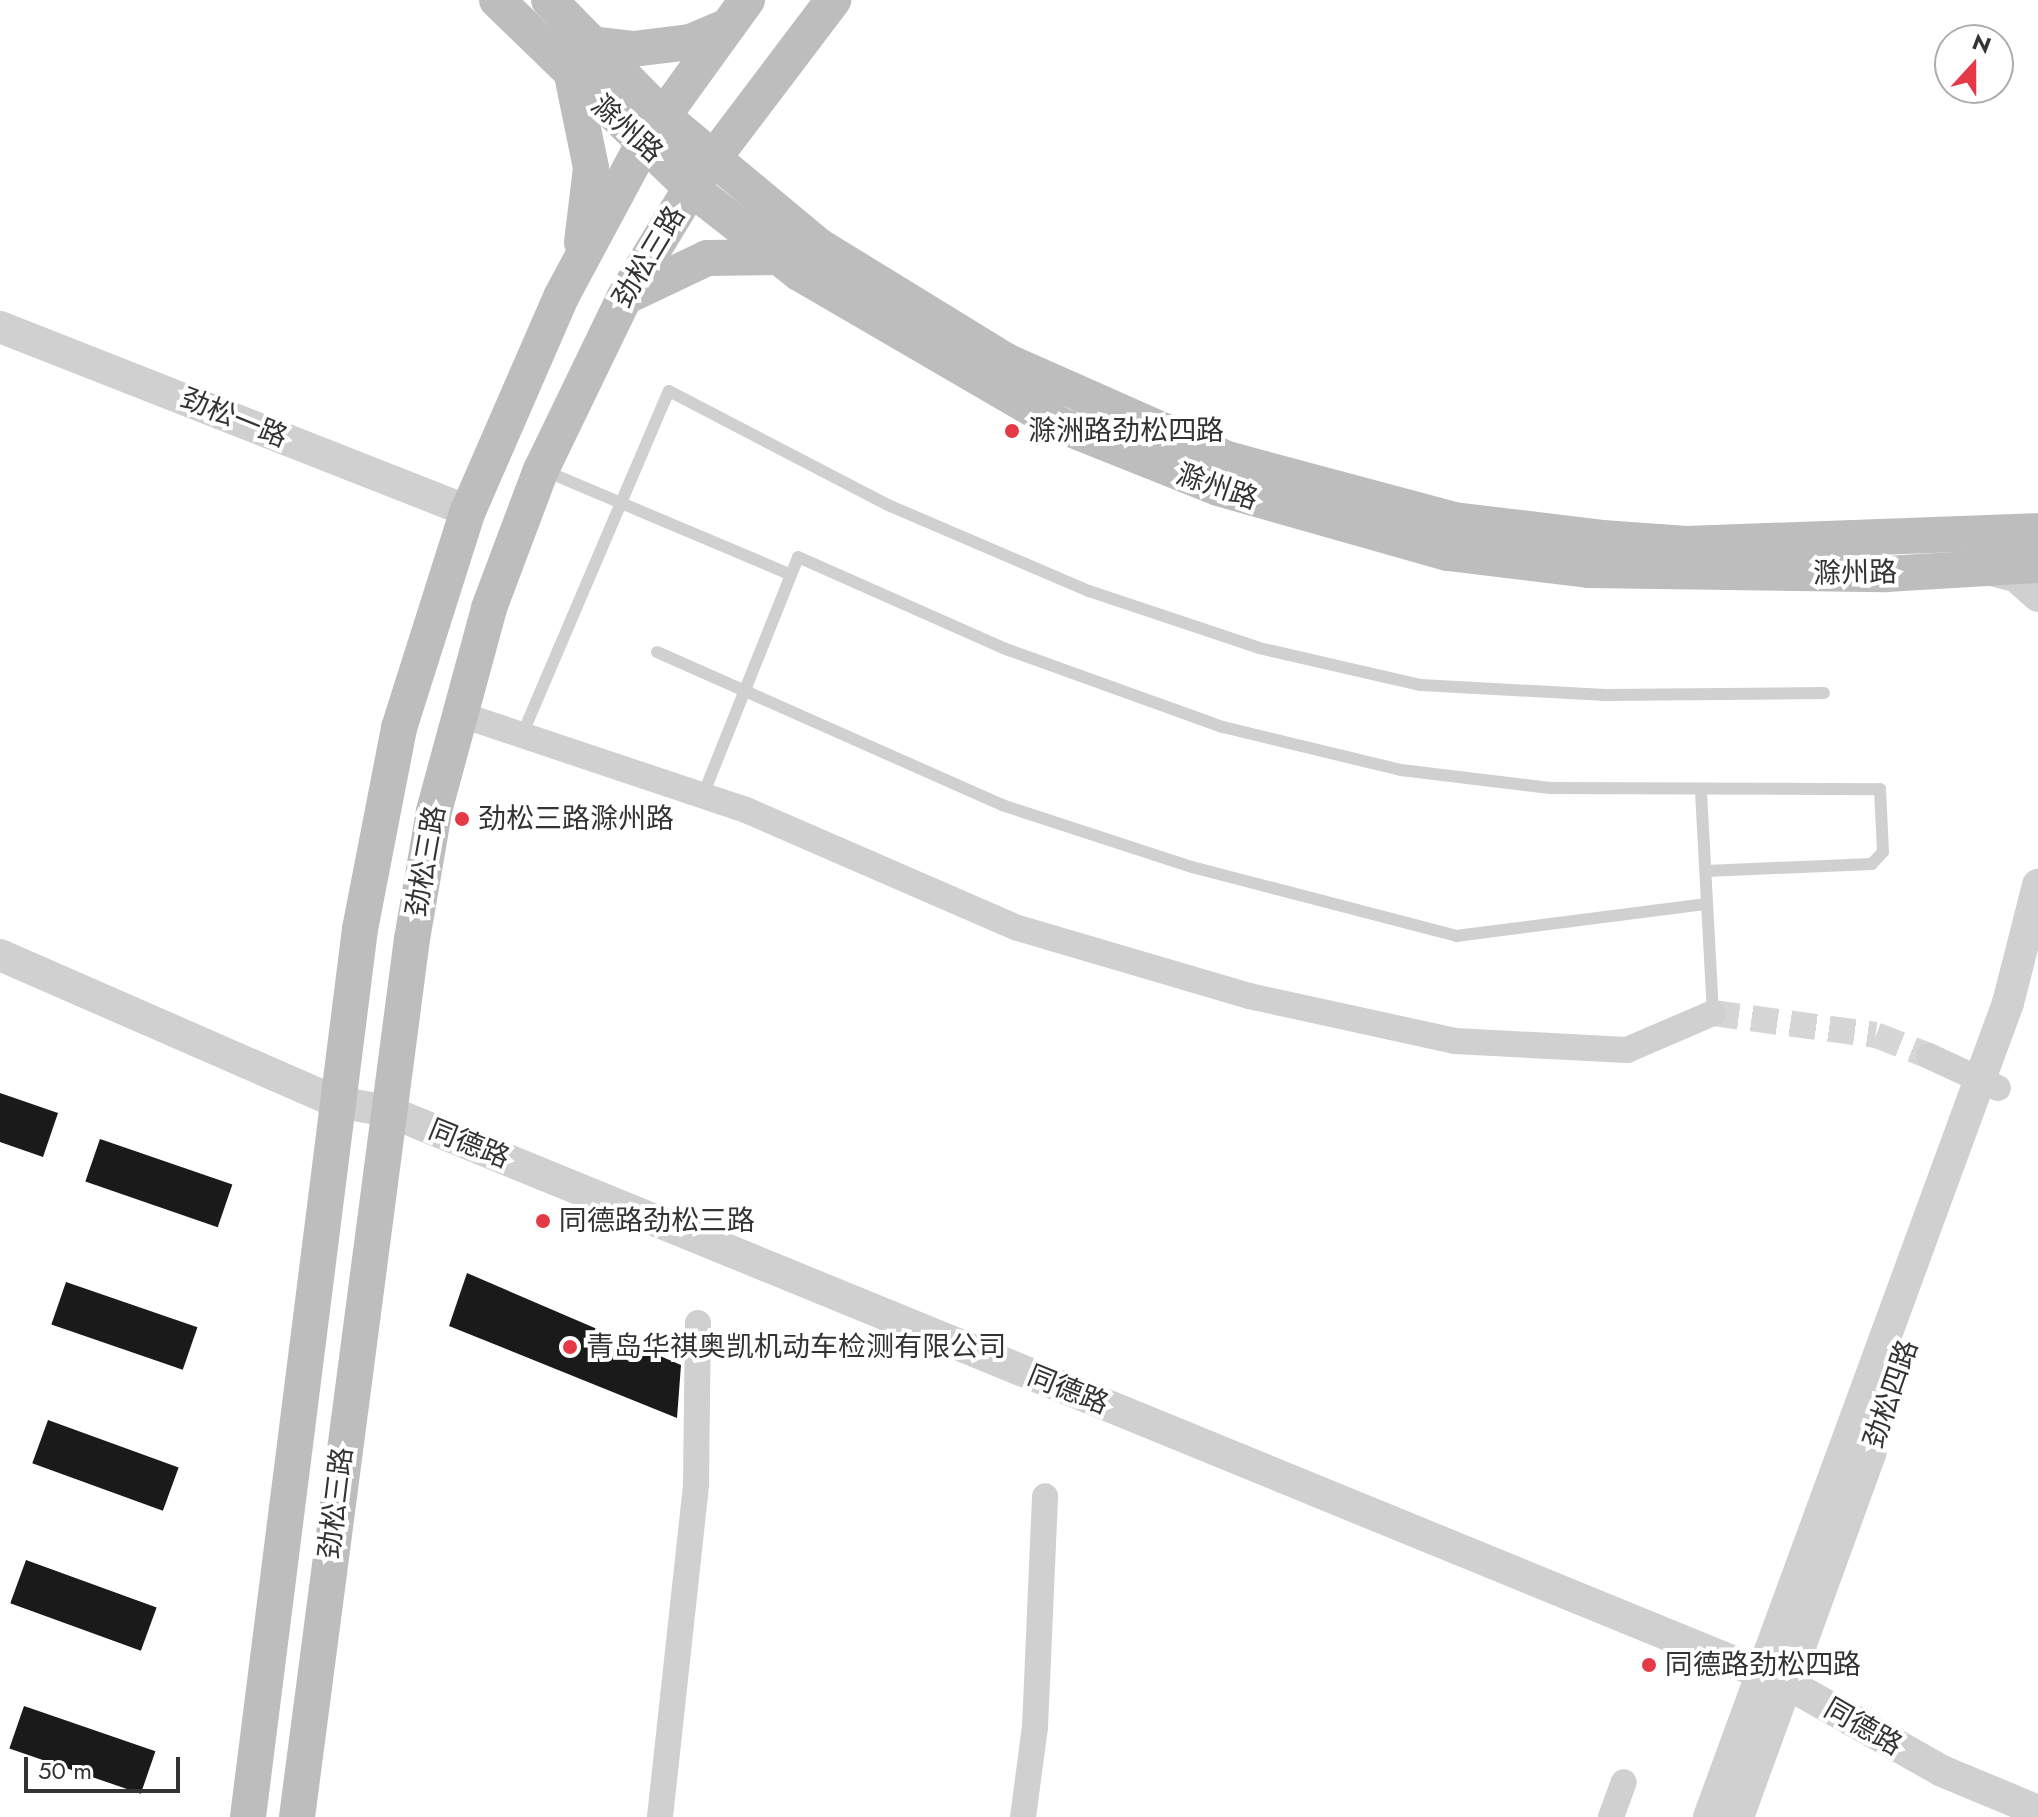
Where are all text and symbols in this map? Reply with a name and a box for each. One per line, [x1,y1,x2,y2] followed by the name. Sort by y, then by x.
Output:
[1934,24,2014,104] north arrow
[1968,25,1996,62] text: N
[585,88,669,170] street label: 滁州路
[606,200,692,314] street label: 劲松三路
[176,381,292,455] street label: 劲松一路
[1028,414,1224,448] place label: 滁洲路劲松四路
[1003,422,1021,440] marker: 滁洲路劲松四路
[1172,457,1262,517] street label: 滁州路
[1813,555,1897,591] street label: 滁州路
[478,802,674,836] place label: 劲松三路滁州路
[400,803,452,919] street label: 劲松三路
[453,810,471,828] marker: 劲松三路滁州路
[424,1113,514,1175] street label: 同德路
[559,1204,755,1238] place label: 同德路劲松三路
[534,1212,552,1230] marker: 同德路劲松三路
[586,1330,1006,1364] place label: 青岛华祺奥凯机动车检测有限公司
[1857,1336,1925,1452] street label: 劲松四路
[561,1338,579,1356] marker: 青岛华祺奥凯机动车检测有限公司
[1023,1359,1113,1421] street label: 同德路
[313,1445,359,1561] street label: 劲松三路
[1665,1648,1861,1682] place label: 同德路劲松四路
[1640,1656,1658,1674] marker: 同德路劲松四路
[1818,1691,1908,1763] street label: 同德路
[28,1741,184,1791] scale bar
[38,1753,92,1788] text: 50 m

